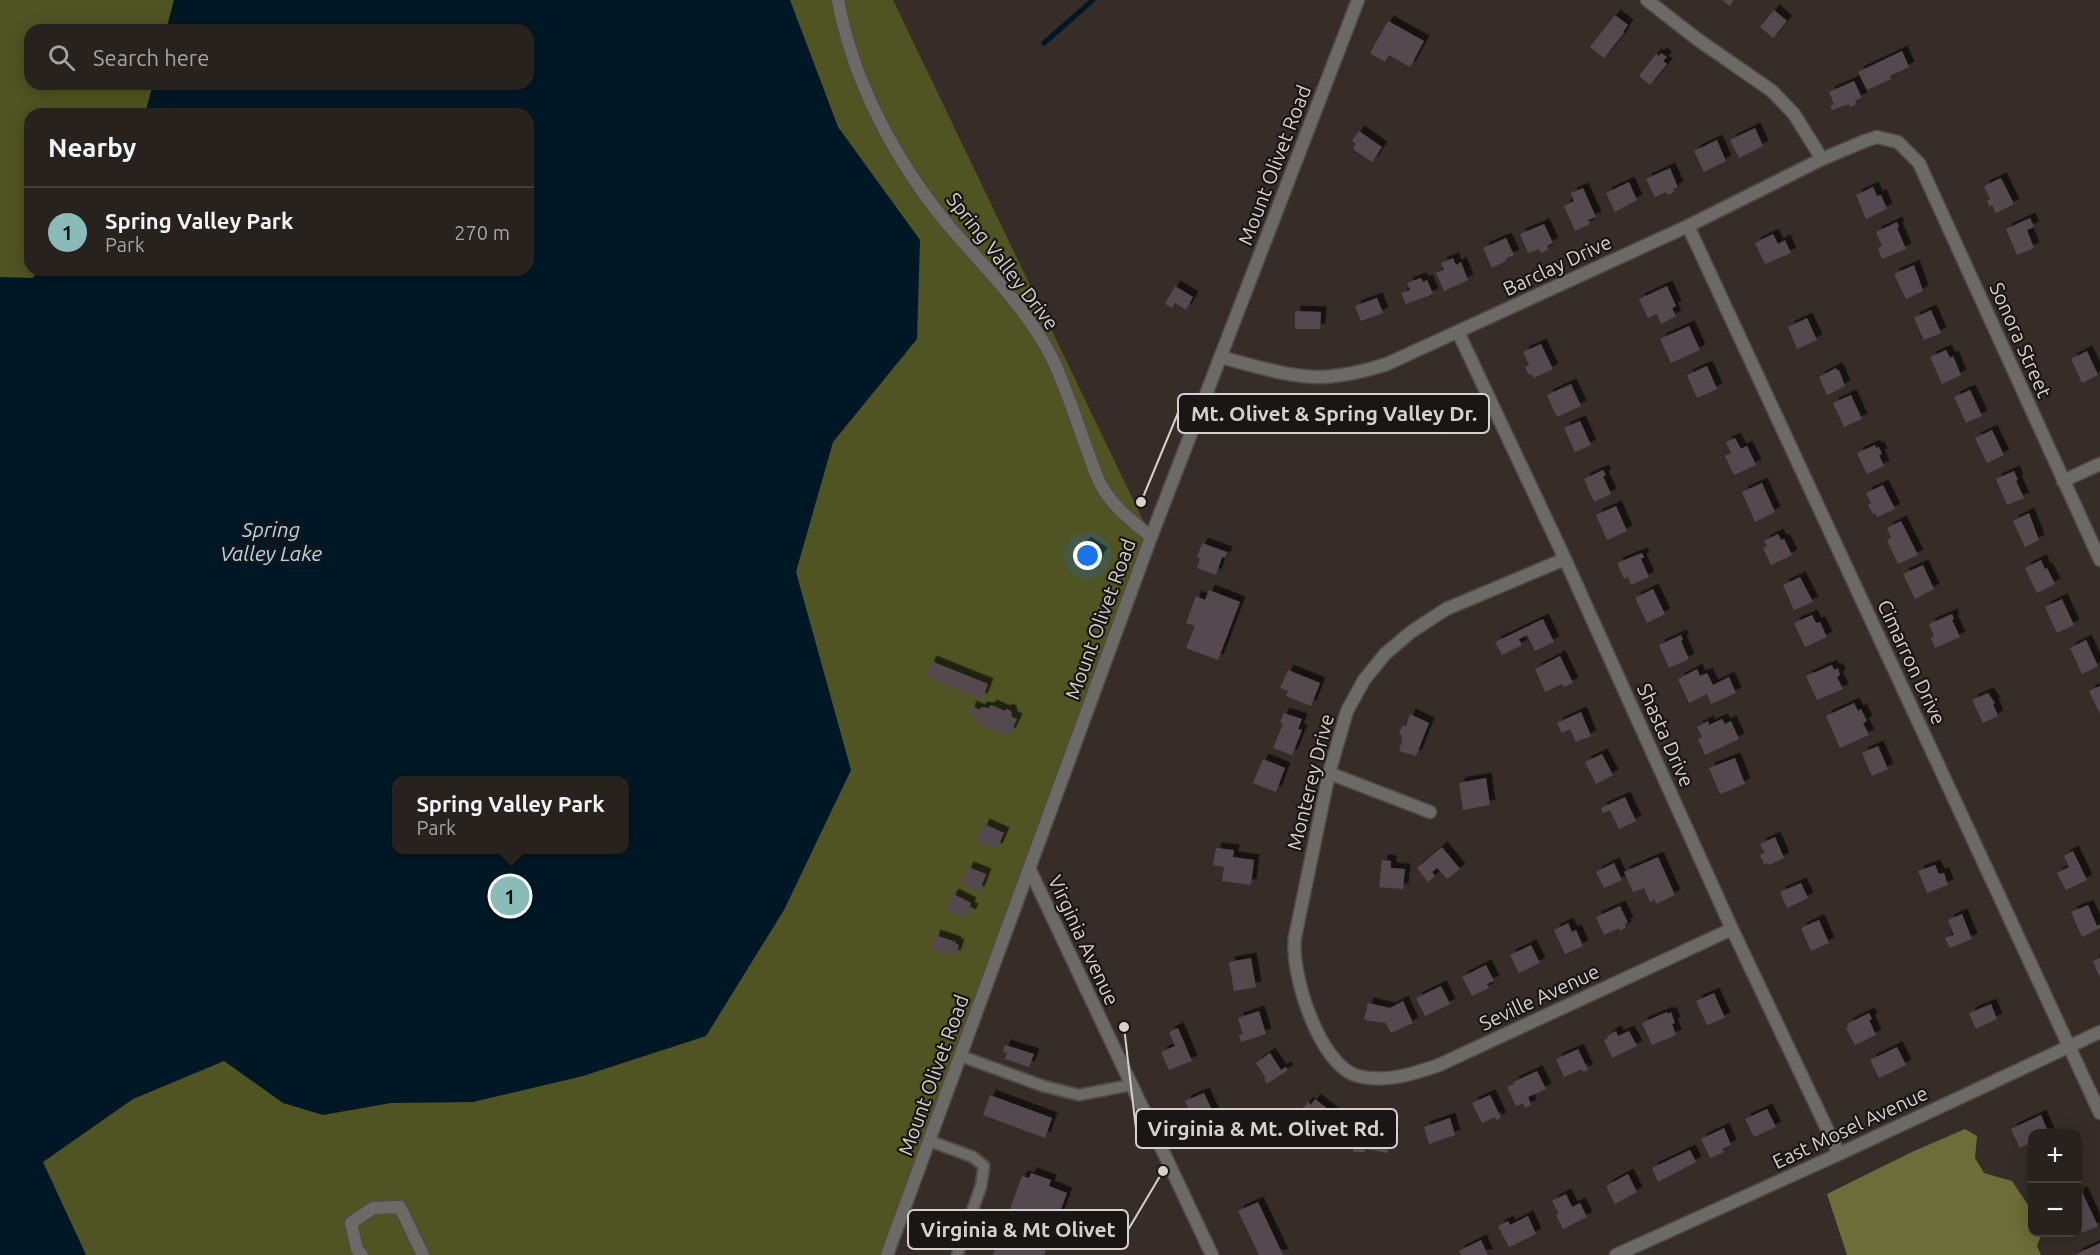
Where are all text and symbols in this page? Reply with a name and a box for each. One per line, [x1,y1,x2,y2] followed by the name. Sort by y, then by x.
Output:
[24,24,534,90] search box
[45,41,78,74] icon: search
[93,45,209,70] text: Search here
[1233,82,1315,248] street label: Mount Olivet Road
[48,133,136,162] text: Nearby
[942,188,1064,334] street label: Spring Valley Drive
[105,208,293,233] text: Spring Valley Park
[62,221,73,244] text: 1
[454,221,510,244] text: 270 m
[1499,230,1615,300] street label: Barclay Drive
[105,233,145,256] text: Park
[1985,279,2057,401] street label: Sonora Street
[1178,394,1489,433] callout: Mt. Olivet & Spring Valley Dr.
[1191,401,1477,425] text: Mt. Olivet & Spring Valley Dr.
[220,517,322,565] water label: Spring Valley Lake
[1060,536,1140,702] street label: Mount Olivet Road
[1073,541,1102,570] your location
[1873,596,1951,728] street label: Cimarron Drive
[1633,680,1699,790] street label: Shasta Drive
[1282,712,1338,852] street label: Monterey Drive
[392,776,629,854] popup
[416,791,605,816] text: Spring Valley Park
[416,816,456,839] text: Park
[1044,871,1124,1009] street label: Virginia Avenue
[490,874,530,918] pin: 1
[1475,959,1603,1035] street label: Seville Avenue
[893,992,973,1158] street label: Mount Olivet Road
[1769,1081,1931,1173] street label: East Mosel Avenue
[1136,1109,1397,1148] callout: Virginia & Mt. Olivet Rd.
[1148,1116,1384,1140] text: Virginia & Mt. Olivet Rd.
[2028,1129,2082,1237] map controls
[2028,1129,2082,1183] button: +
[2028,1183,2082,1237] button: −
[908,1210,1128,1249] callout: Virginia & Mt Olivet
[920,1217,1116,1241] text: Virginia & Mt Olivet

